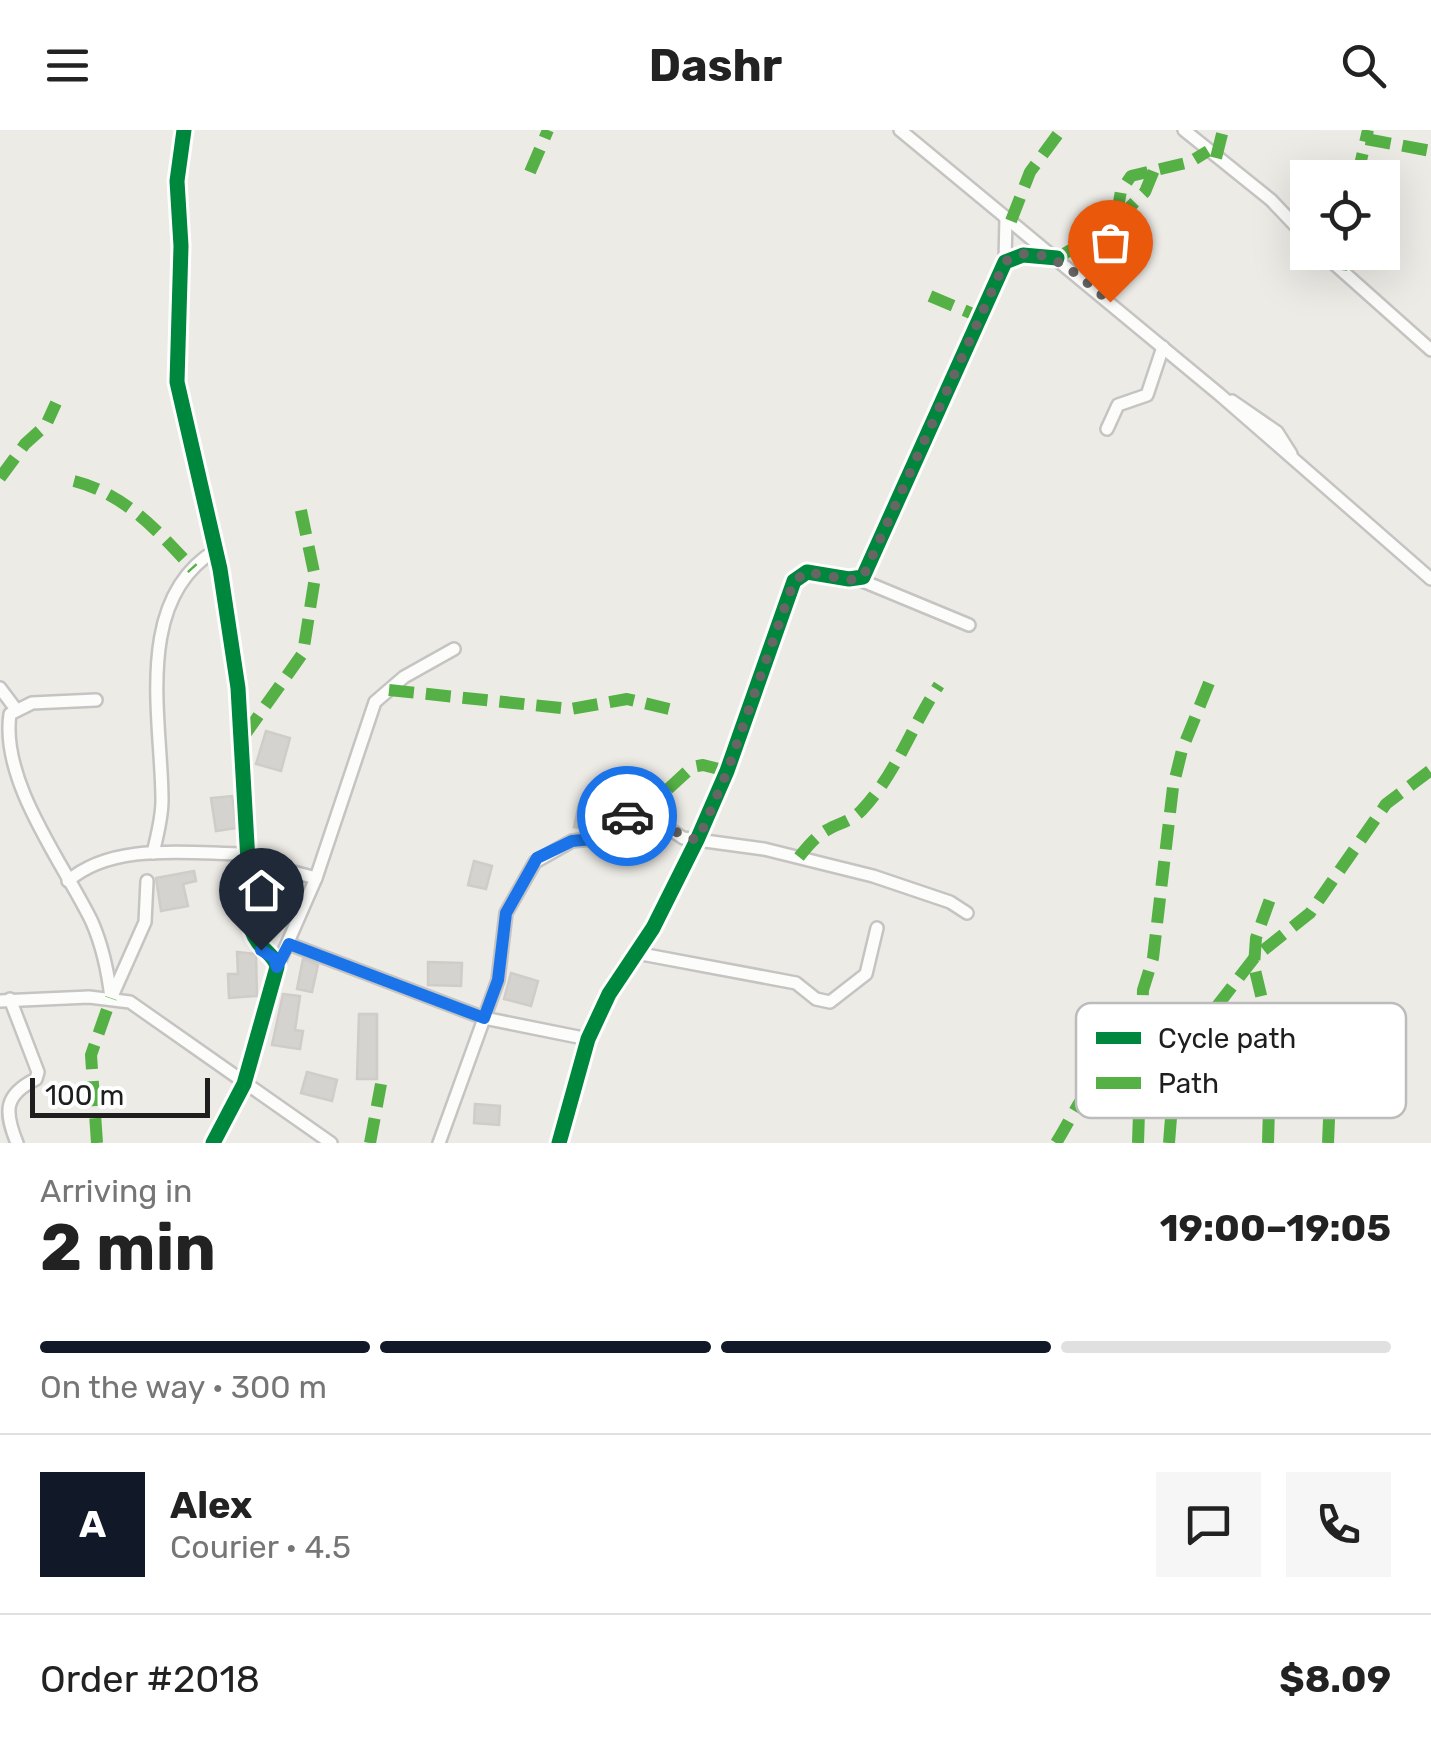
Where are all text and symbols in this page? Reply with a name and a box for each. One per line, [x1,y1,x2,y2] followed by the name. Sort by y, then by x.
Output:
[40,38,95,93] icon: menu
[1336,38,1391,93] icon: search
[649,39,782,92] text: Dashr
[1290,160,1400,270] map controls
[1290,160,1400,270] button: locate
[1068,200,1153,303] pin
[1083,215,1138,270] icon: bag
[577,766,677,866] courier
[600,789,655,844] icon: car
[219,848,304,951] pin
[234,863,289,918] icon: home
[1076,1003,1406,1118] legend
[1158,1022,1296,1055] text: Cycle path
[1158,1067,1219,1100] text: Path
[30,1073,210,1118] scale bar
[45,1079,124,1112] text: 100 m
[40,1172,192,1210] text: Arriving in
[1160,1205,1391,1251] text: 19:00–19:05
[40,1209,216,1286] text: 2 min
[40,1368,327,1406] text: On the way · 300 m
[1156,1472,1261,1577] button: chat
[1286,1472,1391,1577] button: phone
[170,1482,252,1528] text: Alex
[79,1501,106,1547] text: A
[170,1528,351,1566] text: Courier · 4.5
[40,1656,260,1702] text: Order #2018
[1279,1656,1391,1702] text: $8.09

